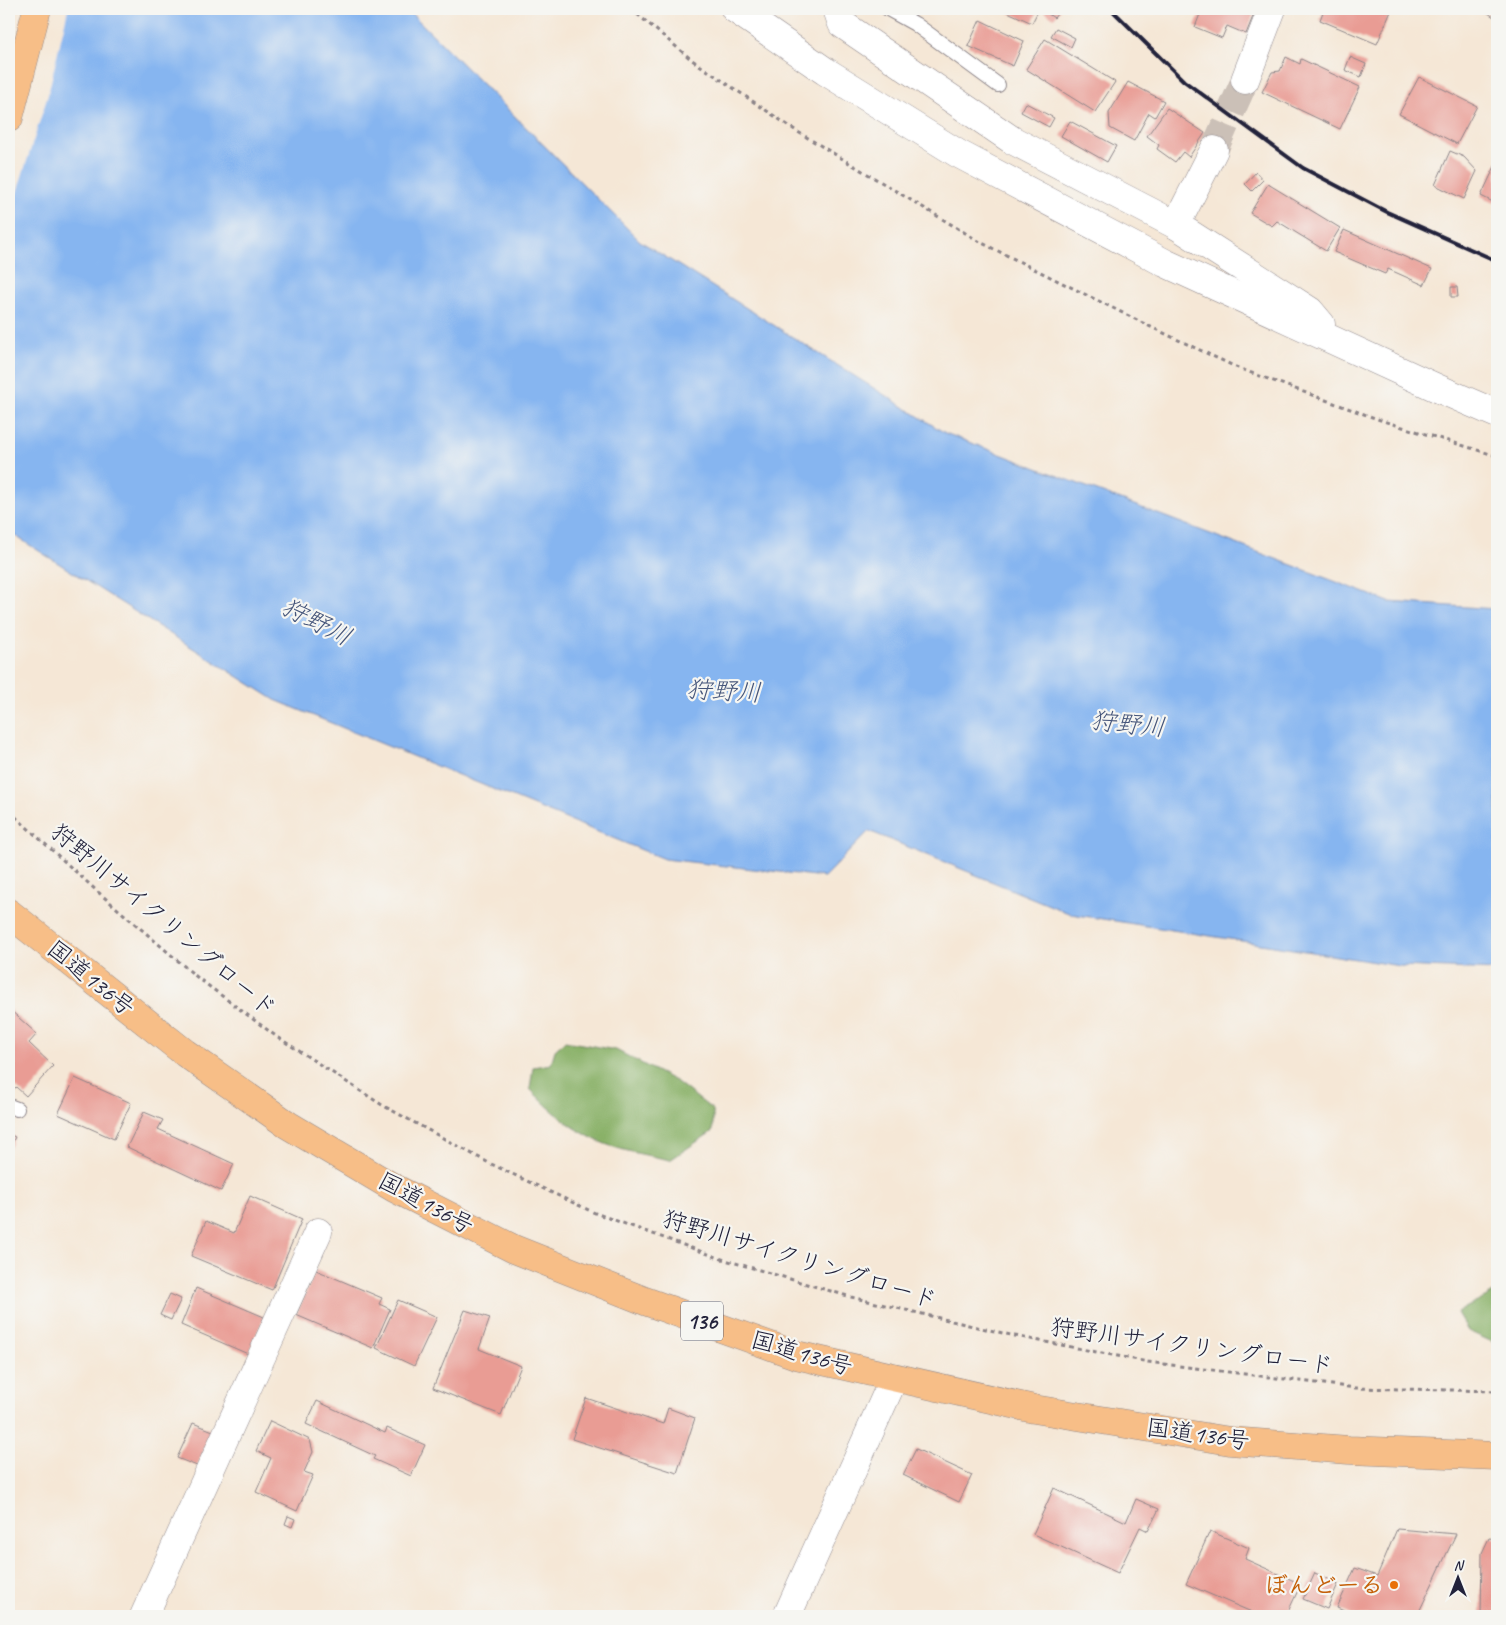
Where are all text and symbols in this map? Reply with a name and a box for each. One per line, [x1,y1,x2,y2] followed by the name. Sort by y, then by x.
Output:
[276,591,357,653] water label: 狩野川
[686,673,762,709] water label: 狩野川
[1089,704,1167,744] water label: 狩野川
[45,817,283,1023] street label: 狩野川サイクリングロード
[41,933,141,1023] street label: 国道136号
[373,1165,479,1241] street label: 国道136号
[659,1203,941,1315] street label: 狩野川サイクリングロード
[681,1302,723,1340] road number: 136
[1048,1311,1336,1381] street label: 狩野川サイクリングロード
[748,1324,856,1382] street label: 国道136号
[1144,1412,1252,1456] street label: 国道136号
[1434,1552,1484,1602] north arrow
[1454,1557,1465,1574] text: N
[1264,1570,1384,1600] place label: ぼんどーる
[1388,1579,1400,1591] marker: ぼんどーる

